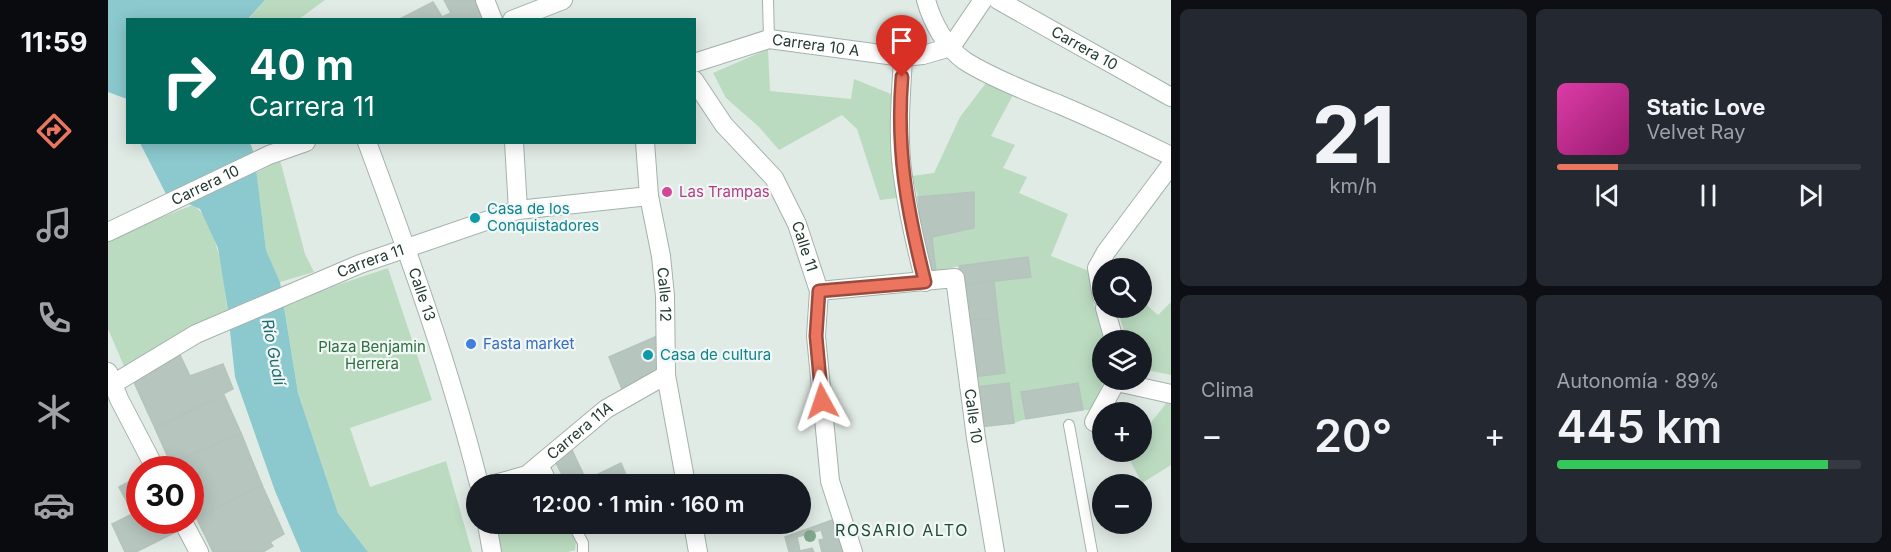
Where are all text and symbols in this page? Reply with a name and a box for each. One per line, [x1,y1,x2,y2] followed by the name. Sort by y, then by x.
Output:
[876,15,927,77] pin
[1048,22,1121,74] street label: Carrera 10
[885,24,918,57] icon: arrive
[20,26,88,59] text: 11:59
[771,30,861,60] street label: Carrera 10 A
[249,39,354,90] text: 40 m
[150,42,228,120] icon: right
[1312,87,1395,182] text: 21
[249,90,375,123] text: Carrera 11
[1647,94,1765,120] text: Static Love
[33,110,75,152] icon: directions
[1647,120,1746,144] text: Velvet Ray
[168,161,242,209] street label: Carrera 10
[1329,174,1377,198] text: km/h
[1591,179,1624,212] icon: previous
[1692,179,1725,212] icon: pause
[1794,179,1827,212] icon: next
[679,182,770,201] place label: Las Trampas
[660,185,674,199] marker: Las Trampas
[487,199,599,235] place label: Casa de los Conquistadores
[33,204,75,246] icon: music
[468,211,482,225] marker: Casa de los Conquistadores
[788,219,822,274] street label: Calle 11
[334,240,406,282] street label: Carrera 11
[1092,258,1152,534] map controls
[1092,258,1152,318] button: search
[404,265,440,323] street label: Calle 13
[653,266,675,322] street label: Calle 12
[33,297,75,339] icon: phone
[258,317,291,389] water label: Río Gualí
[1092,330,1152,390] button: layers
[483,334,575,353] place label: Fasta market
[318,337,426,373] park label: Plaza Benjamin Herrera
[464,337,478,351] marker: Fasta market
[660,345,771,364] place label: Casa de cultura
[641,348,655,362] marker: Casa de cultura
[790,369,854,433] position arrow
[1557,369,1719,393] text: Autonomía · 89%
[1201,378,1254,402] text: Clima
[961,388,987,445] street label: Calle 10
[33,391,75,433] icon: climate
[543,397,616,464] street label: Carrera 11A
[1557,399,1722,454] text: 445 km
[1092,402,1152,462] button: +
[1314,408,1392,463] text: 20°
[1201,415,1223,455] text: −
[1484,415,1506,455] text: +
[126,456,204,534] speed limit sign: 30
[1092,474,1152,534] button: −
[33,484,75,526] icon: car
[532,491,745,517] text: 12:00 · 1 min · 160 m
[835,520,969,540] district label: ROSARIO ALTO

